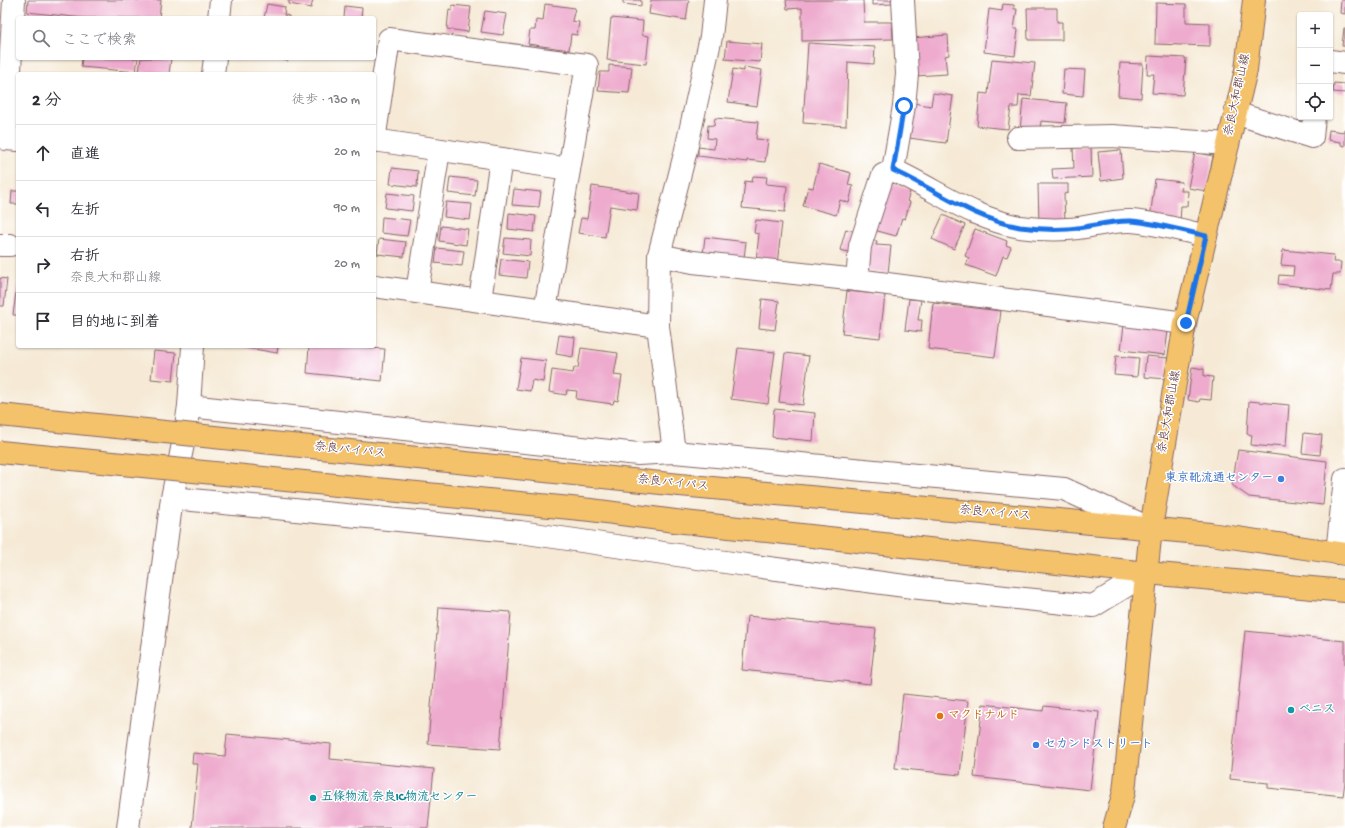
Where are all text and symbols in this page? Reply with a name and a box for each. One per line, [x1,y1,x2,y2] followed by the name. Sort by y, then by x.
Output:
[1297,12,1333,120] map controls
[1297,12,1333,48] button: +
[16,16,376,60] search box
[30,27,52,49] icon: search
[62,32,137,50] text: ここで検索
[1297,48,1333,84] button: −
[1221,52,1254,138] street label: 奈良大和郡山線
[1297,84,1333,120] button: locate
[32,92,61,112] text: 2 分
[292,93,360,108] text: 徒歩 · 130 m
[895,97,913,115] route start
[32,142,54,164] icon: ahead
[334,145,360,160] text: 20 m
[70,146,100,164] text: 直進
[32,198,54,220] icon: left
[334,201,360,216] text: 90 m
[70,202,100,220] text: 左折
[70,248,100,266] text: 右折
[32,254,54,276] icon: right
[334,257,360,272] text: 20 m
[70,271,161,286] text: 奈良大和郡山線
[32,310,54,332] icon: arrive
[70,314,160,332] text: 目的地に到着
[1177,314,1195,332] route end
[1155,369,1184,455] street label: 奈良大和郡山線
[314,439,387,462] street label: 奈良バイパス
[1165,471,1273,486] place label: 東京靴流通センター
[637,472,710,495] street label: 奈良バイパス
[1276,474,1286,484] marker: 東京靴流通センター
[959,503,1031,524] street label: 奈良バイパス
[1299,703,1335,717] place label: ベニス
[1286,705,1296,715] marker: ベニス
[948,709,1020,723] place label: マクドナルド
[935,711,945,721] marker: マクドナルド
[1044,738,1153,752] place label: セカンドストリート
[1031,740,1041,750] marker: セカンドストリート
[321,790,477,805] place label: 五條物流 奈良IC物流センター
[308,793,318,803] marker: 五條物流 奈良IC物流センター

